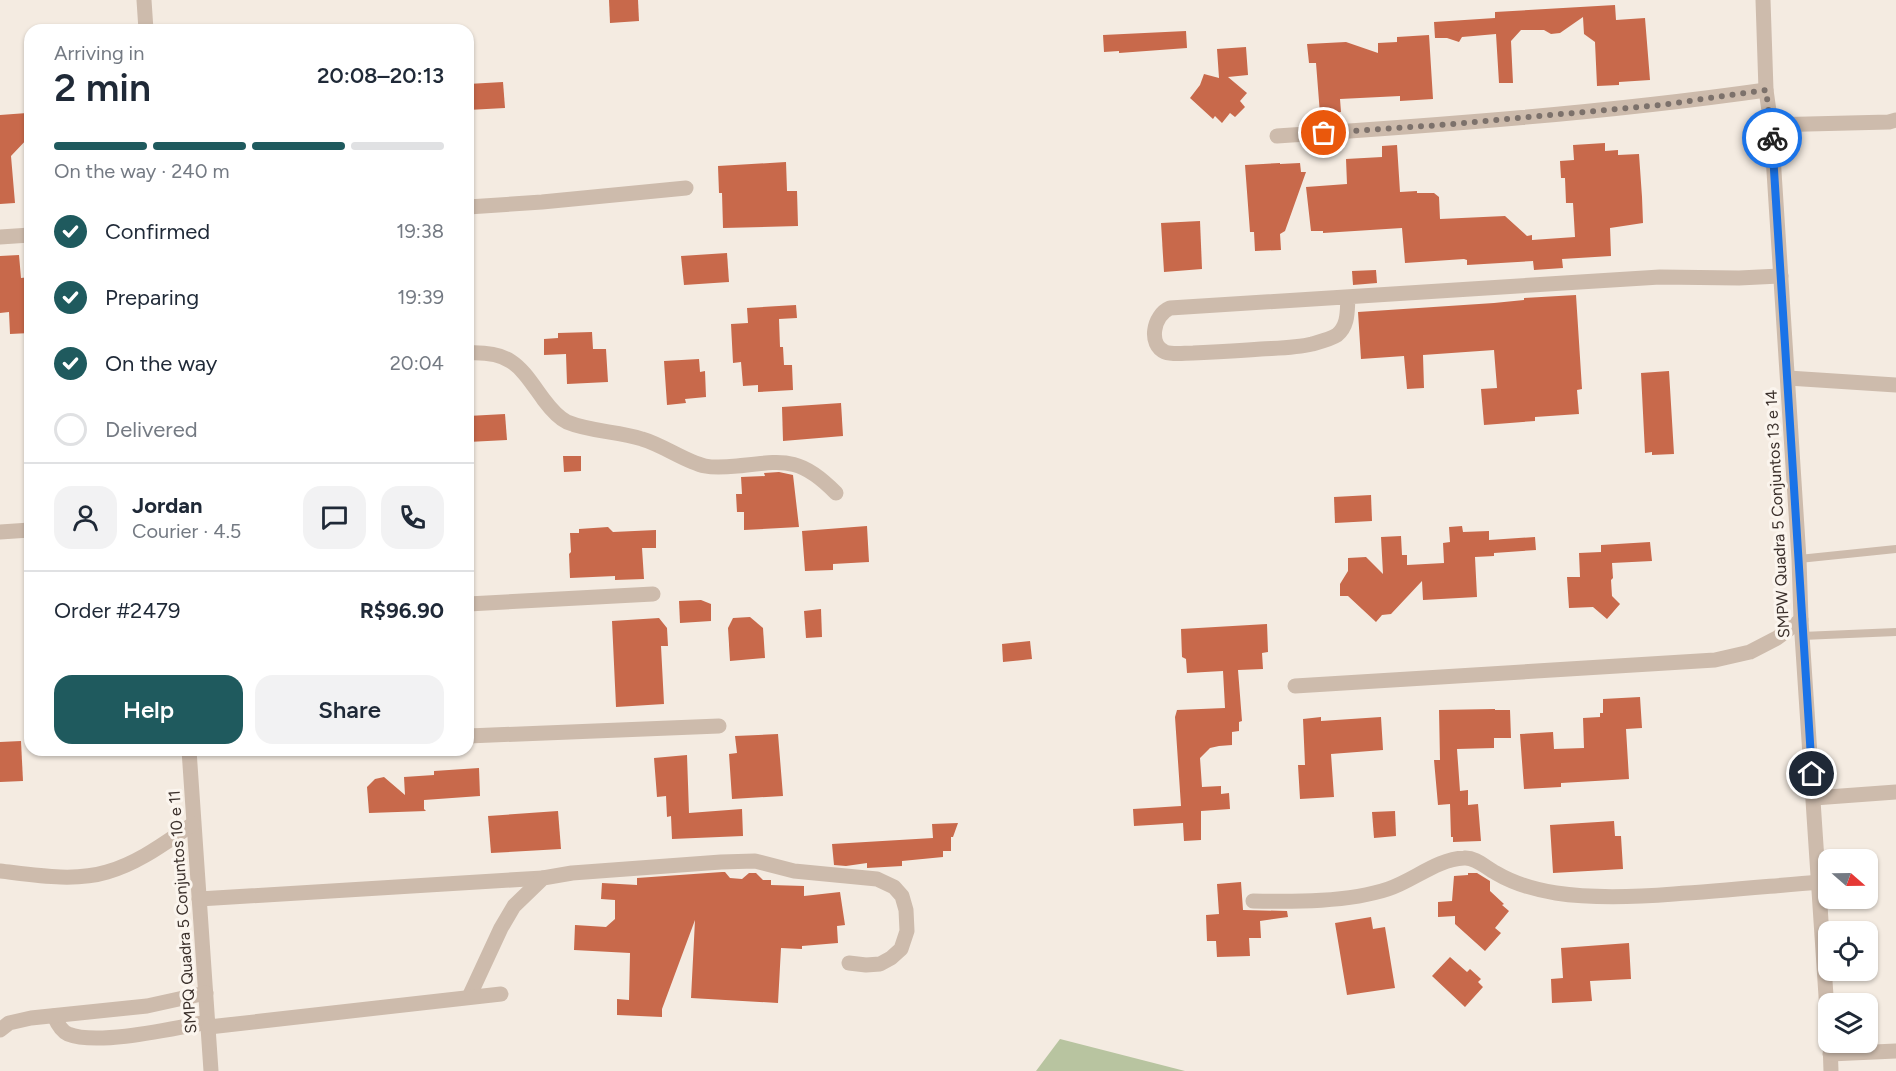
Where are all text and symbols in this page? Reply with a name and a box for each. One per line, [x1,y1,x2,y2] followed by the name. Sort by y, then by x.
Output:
[54,41,144,65] text: Arriving in
[317,62,444,89] text: 20:08–20:13
[54,64,151,111] text: 2 min
[1298,107,1349,158] pin
[1742,108,1802,168] courier
[1307,116,1340,149] icon: bag
[1756,122,1789,155] icon: bike
[54,159,230,183] text: On the way · 240 m
[54,215,87,248] icon: check
[105,218,210,245] text: Confirmed
[396,219,444,243] text: 19:38
[54,281,87,314] icon: check
[105,284,199,311] text: Preparing
[397,285,444,309] text: 19:39
[54,347,87,380] icon: check
[105,350,217,377] text: On the way
[390,351,444,375] text: 20:04
[1762,389,1793,639] street label: SMPW Quadra 5 Conjuntos 13 e 14
[105,416,198,443] text: Delivered
[54,486,117,549] button: person
[303,486,366,549] button: chat
[381,486,444,549] button: phone
[132,492,203,519] text: Jordan
[132,519,241,543] text: Courier · 4.5
[54,597,180,624] text: Order #2479
[360,597,444,624] text: R$96.90
[54,675,243,744] button: Help
[255,675,444,744] button: Share
[1786,748,1837,799] pin
[1795,757,1828,790] icon: home
[165,790,200,1034] street label: SMPQ Quadra 5 Conjuntos 10 e 11
[1818,849,1878,909] north arrow
[1818,849,1878,1053] map controls
[1818,921,1878,981] button: locate
[1818,993,1878,1053] button: layers

